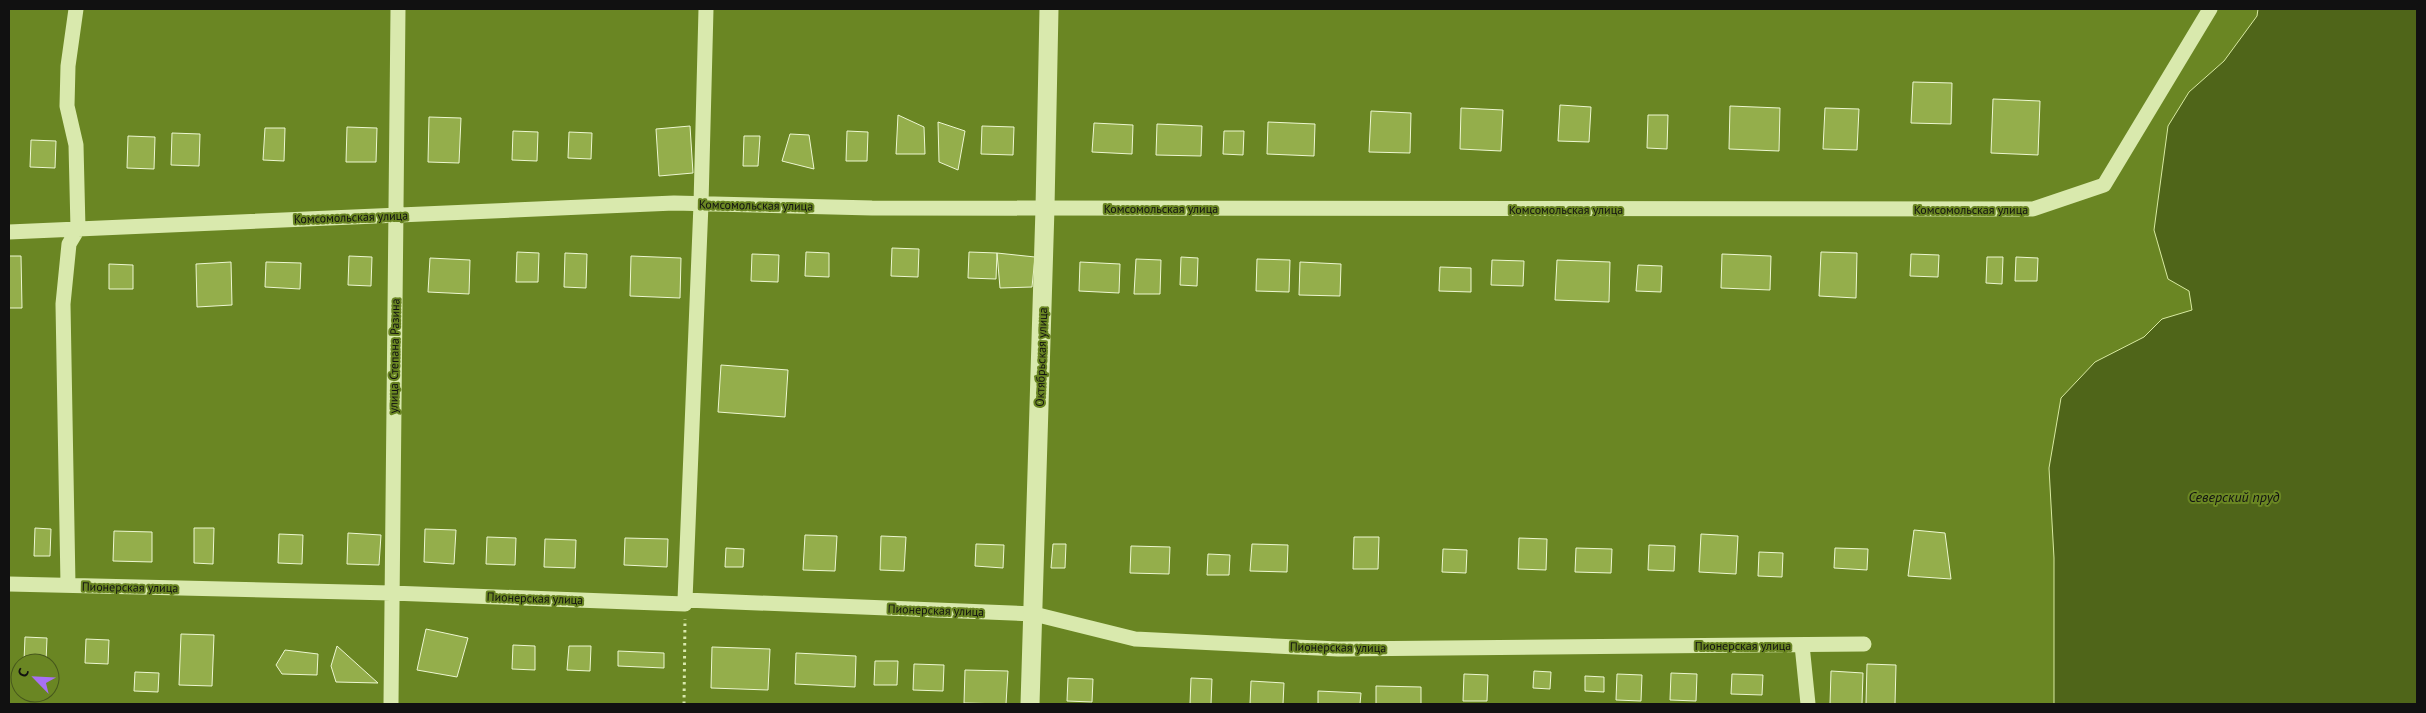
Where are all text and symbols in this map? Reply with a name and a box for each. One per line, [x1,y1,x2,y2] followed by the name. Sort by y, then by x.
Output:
[699,197,813,213] street label: Комсомольская улица
[1104,201,1218,216] street label: Комсомольская улица
[1509,202,1623,217] street label: Комсомольская улица
[1914,202,2028,217] street label: Комсомольская улица
[294,208,408,226] street label: Комсомольская улица
[385,298,403,414] street label: улица Степана Разина
[1032,307,1050,407] street label: Октябрьская улица
[2189,488,2280,506] water label: Северский пруд
[82,579,178,595] street label: Пионерская улица
[487,589,584,607] street label: Пионерская улица
[888,601,985,619] street label: Пионерская улица
[1695,638,1791,653] street label: Пионерская улица
[1290,639,1386,655] street label: Пионерская улица
[10,653,60,703] north arrow
[13,665,33,680] text: С

